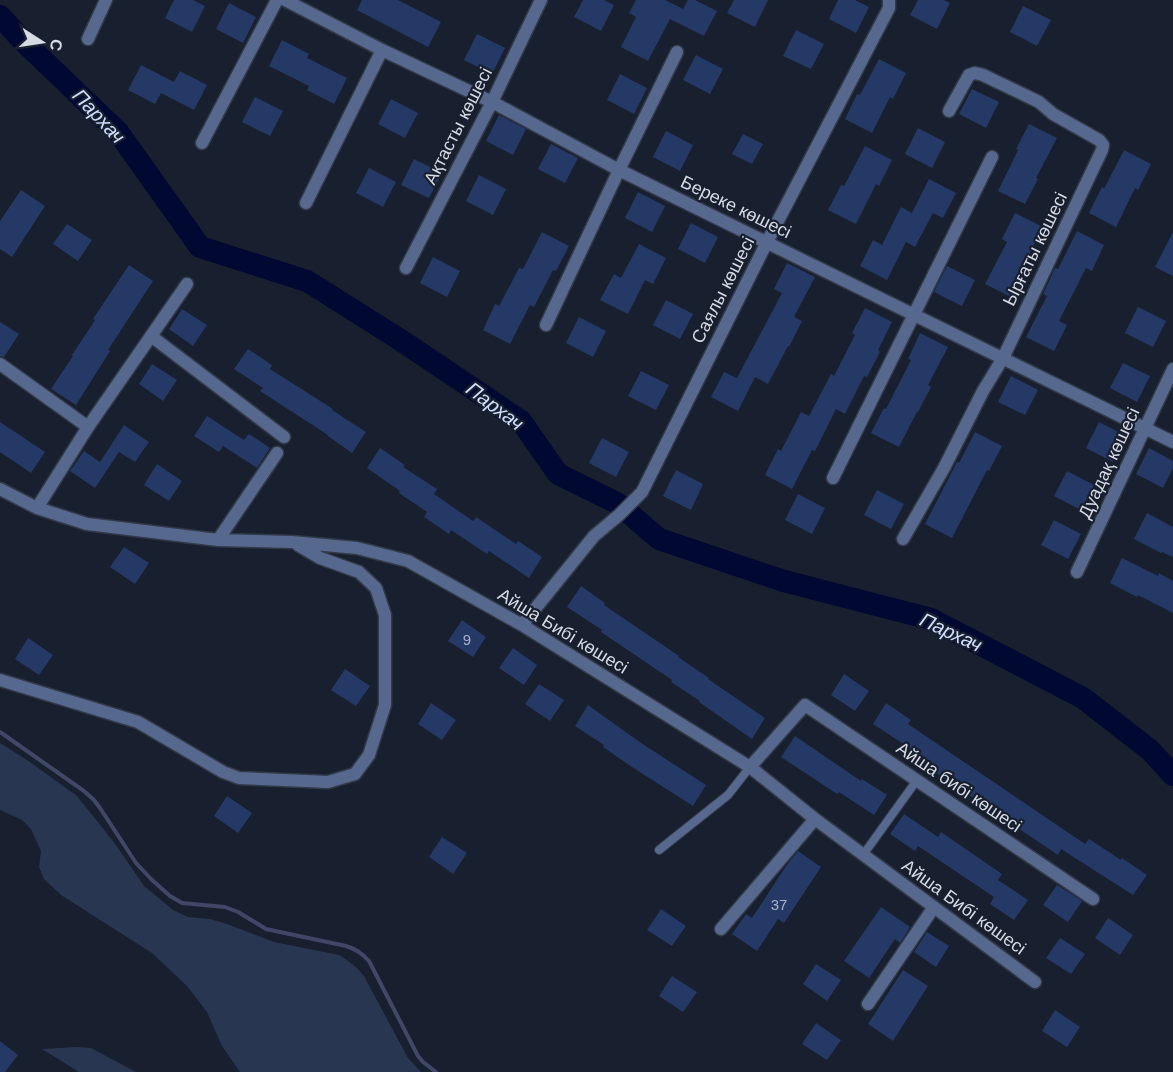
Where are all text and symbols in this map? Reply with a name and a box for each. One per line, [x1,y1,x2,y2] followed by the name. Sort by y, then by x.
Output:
[12,12,72,72] north arrow
[47,38,66,53] text: С
[420,64,496,188] street label: Ақтасты көшесі
[68,84,130,148] water label: Пархач
[678,172,794,242] street label: Береке көшесі
[999,189,1071,309] street label: Ырғаты көшесі
[688,233,758,347] street label: Саялы көшесі
[462,377,528,435] water label: Пархач
[1075,404,1143,522] street label: Дуадақ көшесі
[494,584,632,678] street label: Айша Бибі көшесі
[916,608,986,656] water label: Пархач
[463,631,471,648] house number: 9
[893,738,1025,836] street label: Айша бибі көшесі
[898,855,1030,959] street label: Айша Бибі көшесі
[771,896,787,913] house number: 37

